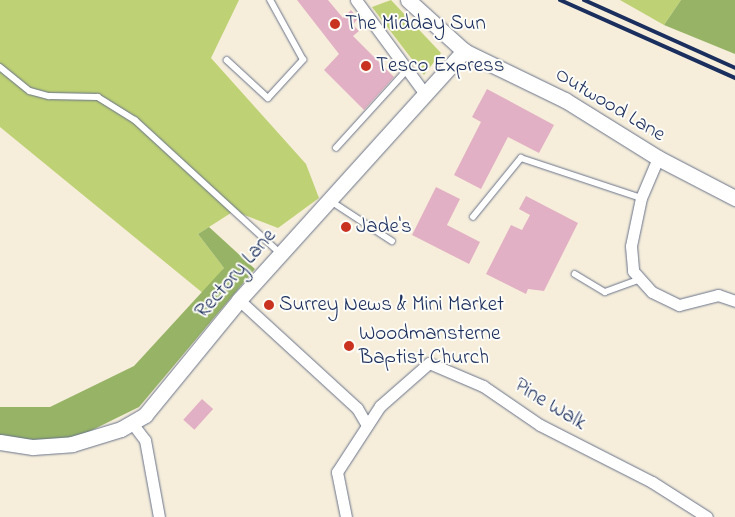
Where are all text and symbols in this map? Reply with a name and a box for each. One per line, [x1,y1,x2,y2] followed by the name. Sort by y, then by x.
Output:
[345,11,486,37] place label: The Midday Sun
[329,18,341,30] marker: The Midday Sun
[376,53,504,79] place label: Tesco Express
[360,60,372,72] marker: Tesco Express
[550,62,670,148] street label: Outwood Lane
[356,214,412,240] place label: Jade's
[340,221,352,233] marker: Jade's
[190,224,282,324] street label: Rectory Lane
[279,292,504,318] place label: Surrey News & Mini Market
[263,299,275,311] marker: Surrey News & Mini Market
[359,321,500,371] place label: Woodmansterne Baptist Church
[343,340,355,352] marker: Woodmansterne Baptist Church
[509,374,591,436] street label: Pine Walk

